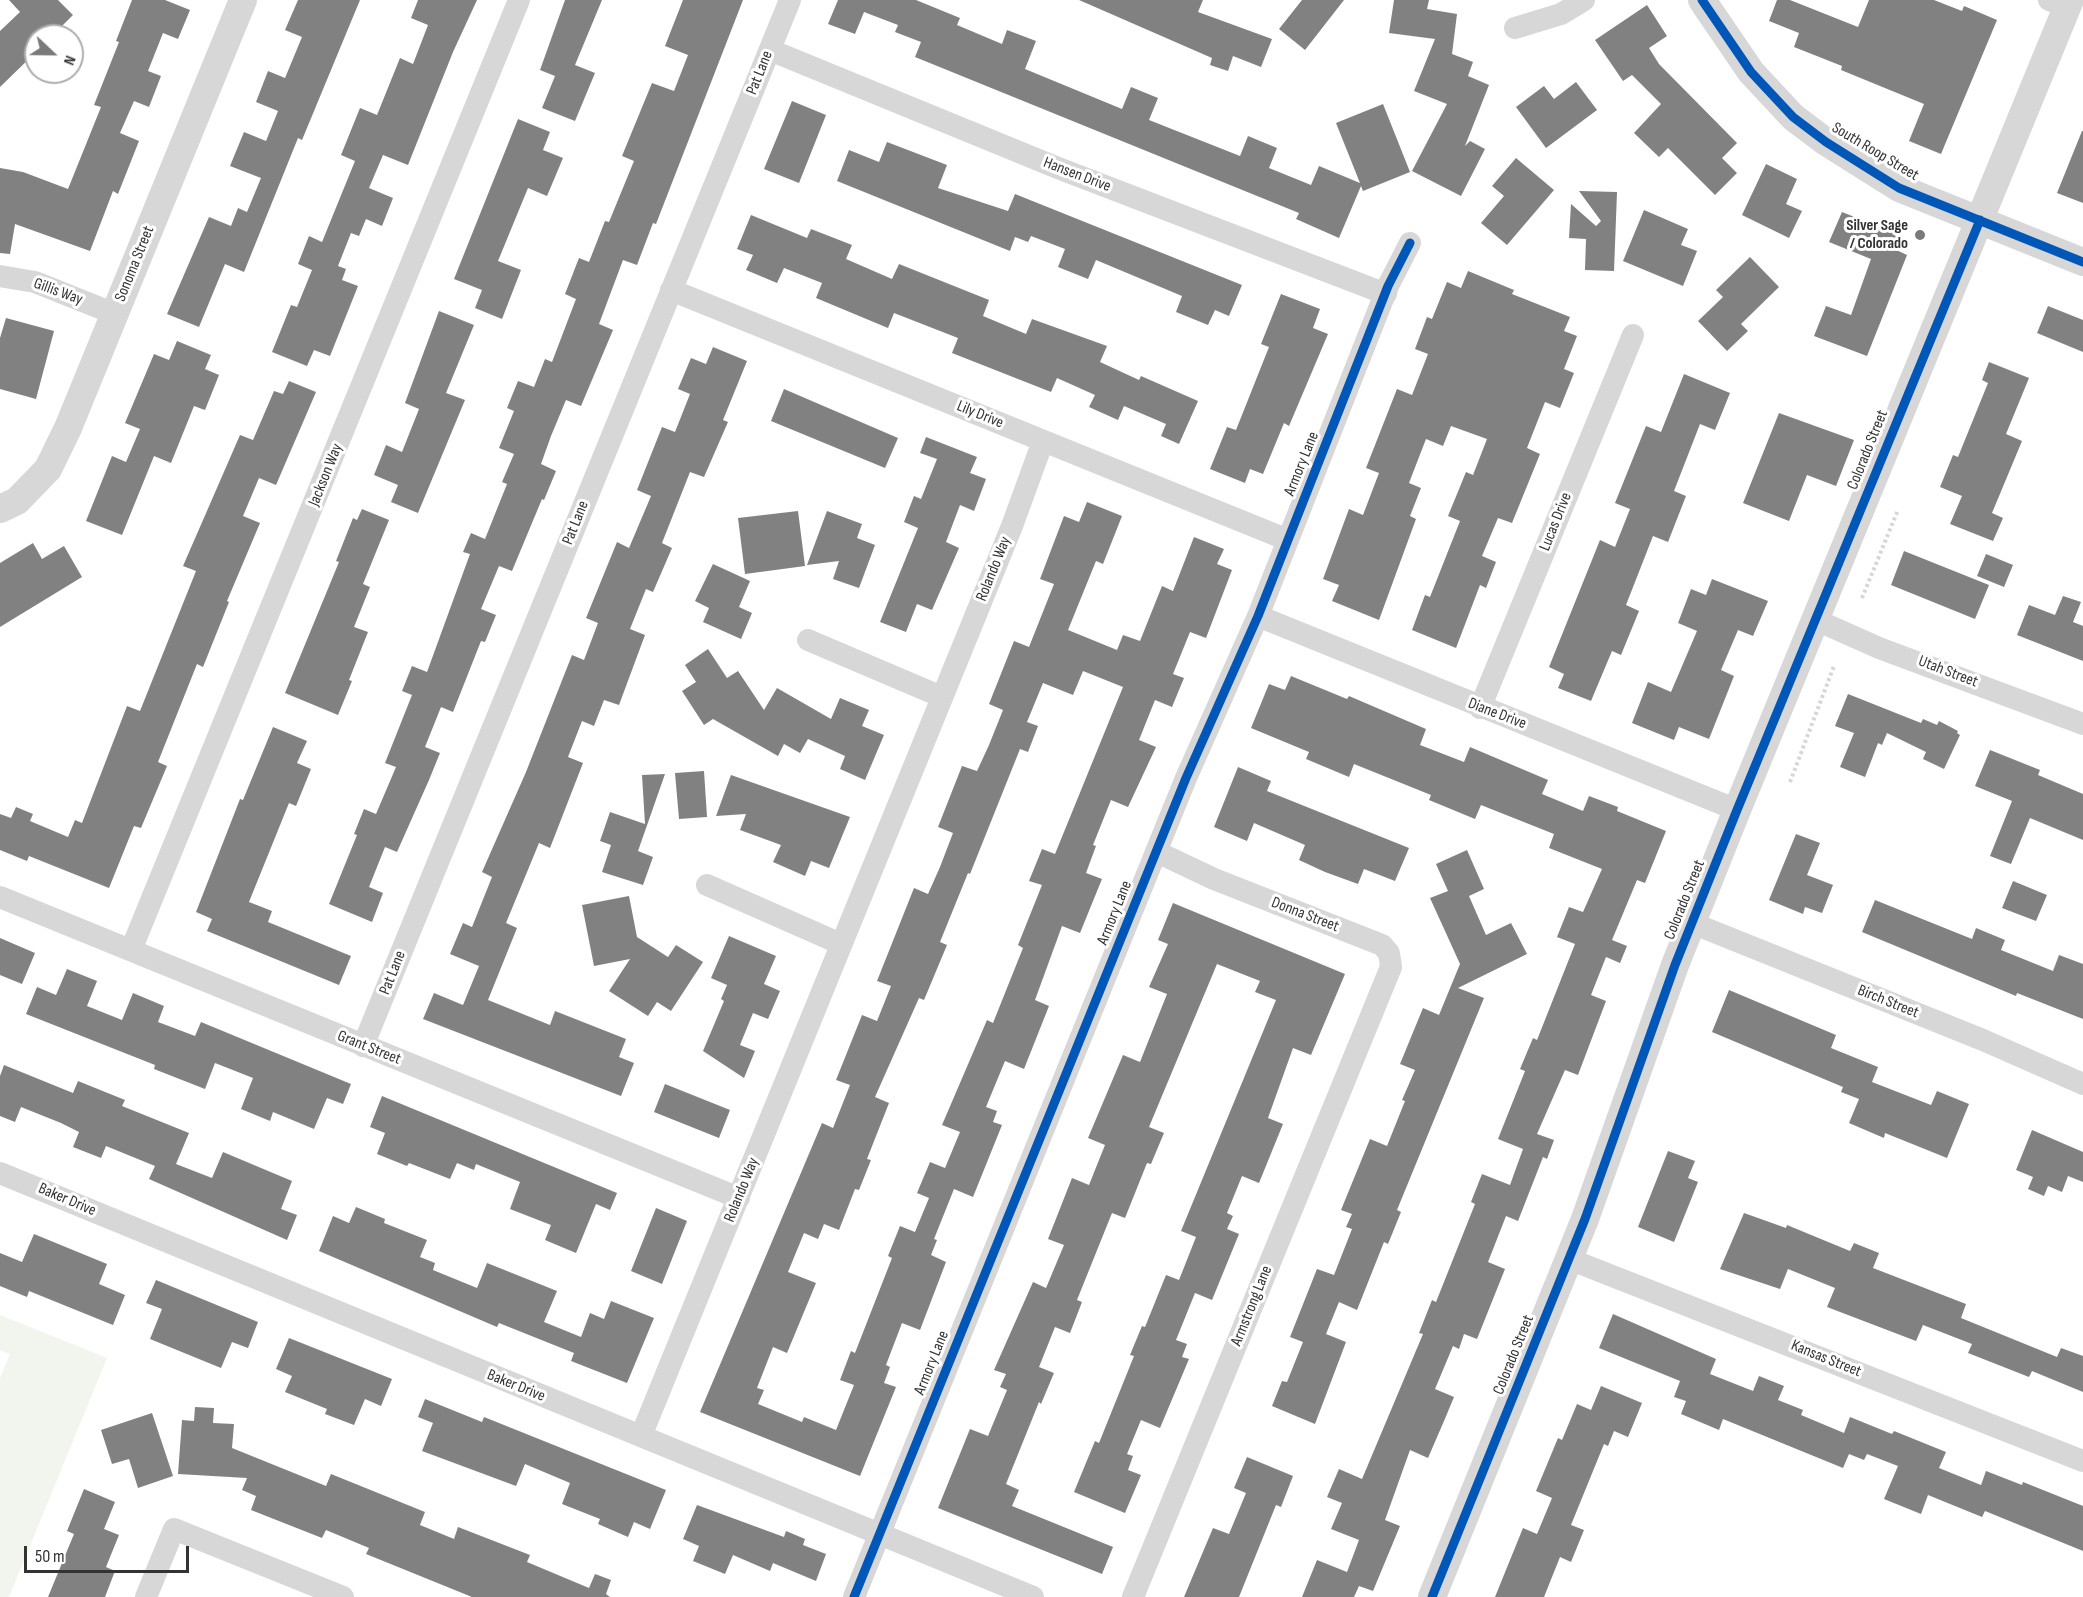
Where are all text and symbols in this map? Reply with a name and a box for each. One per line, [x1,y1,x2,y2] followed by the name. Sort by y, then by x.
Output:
[24,24,84,84] north arrow
[743,48,777,98] street label: Pat Lane
[59,53,80,68] text: N
[1828,119,1922,185] street label: South Roop Street
[1041,153,1113,197] street label: Hansen Drive
[1846,216,1908,254] place label: Silver Sage / Colorado
[111,223,159,305] street label: Sonoma Street
[1913,228,1927,242] marker: Silver Sage / Colorado
[31,274,85,310] street label: Gillis Way
[954,397,1006,433] street label: Lily Drive
[1843,407,1893,493] street label: Colorado Street
[1280,429,1324,499] street label: Armory Lane
[305,441,347,509] street label: Jackson Way
[1536,490,1576,554] street label: Lucas Drive
[559,498,593,548] street label: Pat Lane
[972,534,1016,604] street label: Rolando Way
[1916,652,1980,692] street label: Utah Street
[1465,694,1529,734] street label: Diane Drive
[1660,857,1710,943] street label: Colorado Street
[1093,878,1137,948] street label: Armory Lane
[1269,893,1341,937] street label: Donna Street
[376,948,410,998] street label: Pat Lane
[1855,981,1921,1023] street label: Birch Street
[335,1027,403,1069] street label: Grant Street
[720,1155,764,1225] street label: Rolando Way
[35,1179,99,1221] street label: Baker Drive
[1227,1263,1277,1349] street label: Armstrong Lane
[1489,1312,1539,1398] street label: Colorado Street
[910,1328,954,1398] street label: Armory Lane
[1788,1336,1864,1382] street label: Kansas Street
[484,1366,548,1406] street label: Baker Drive
[27,1534,192,1572] scale bar
[35,1546,65,1567] text: 50 m

